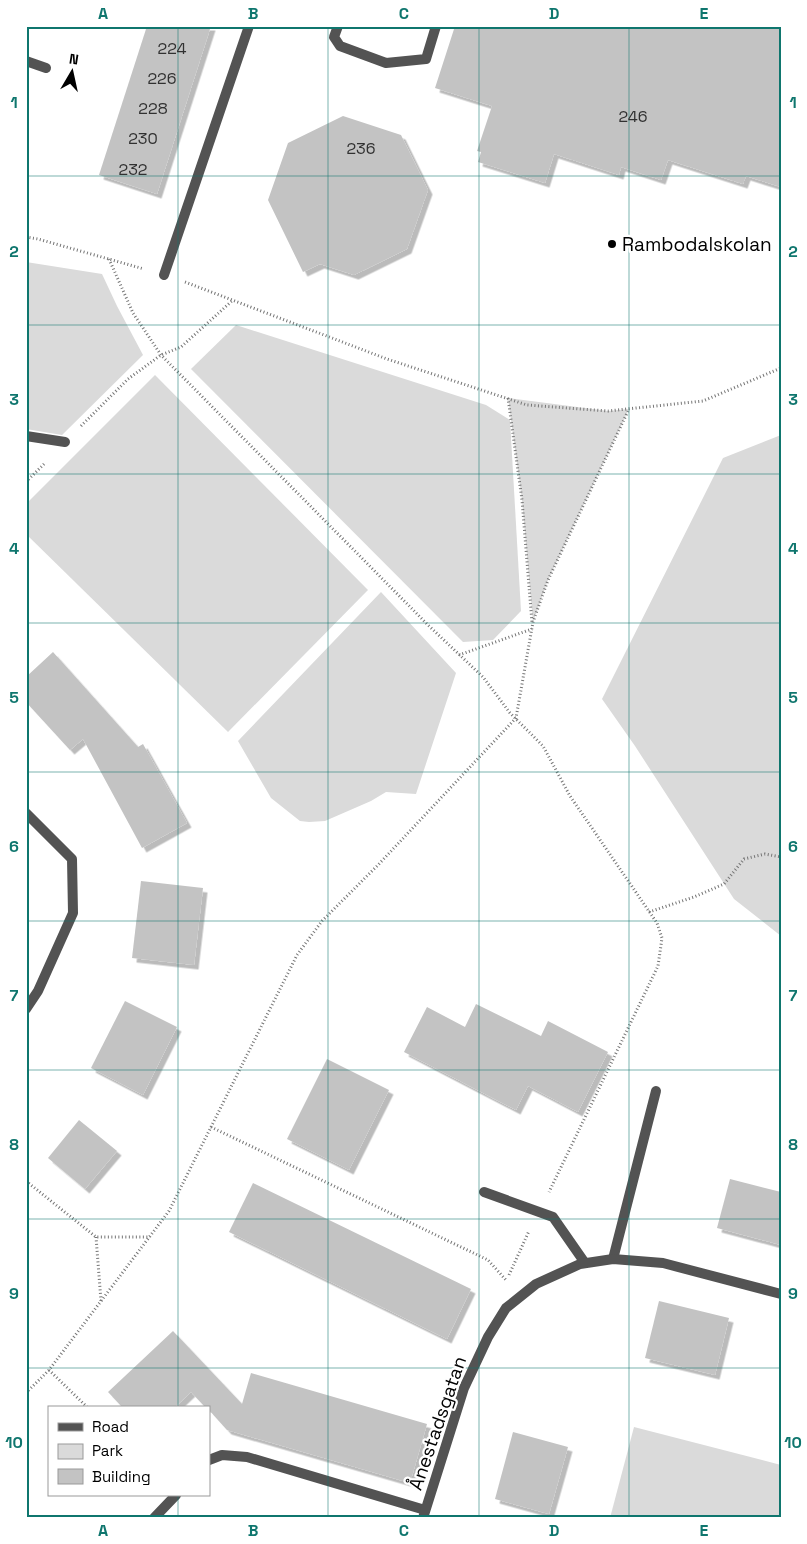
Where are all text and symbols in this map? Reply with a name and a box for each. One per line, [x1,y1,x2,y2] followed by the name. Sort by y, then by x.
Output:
[98,3,108,24] text: A
[248,3,258,24] text: B
[399,3,409,24] text: C
[549,3,559,24] text: D
[700,3,709,24] text: E
[158,38,186,59] house number: 224
[48,48,98,98] north arrow
[68,50,80,69] text: N
[147,68,177,89] house number: 226
[10,92,18,113] text: 1
[789,92,797,113] text: 1
[138,98,168,119] house number: 228
[619,106,647,127] house number: 246
[128,128,158,149] house number: 230
[346,138,376,159] house number: 236
[119,159,147,180] house number: 232
[622,232,772,257] place label: Rambodalskolan
[606,238,618,250] marker: Rambodalskolan
[9,241,19,262] text: 2
[788,241,798,262] text: 2
[9,389,19,410] text: 3
[788,389,798,410] text: 3
[9,538,19,559] text: 4
[788,538,798,559] text: 4
[9,687,19,708] text: 5
[788,687,798,708] text: 5
[9,836,19,857] text: 6
[788,836,798,857] text: 6
[10,985,19,1006] text: 7
[789,985,798,1006] text: 7
[9,1134,19,1155] text: 8
[788,1134,798,1155] text: 8
[9,1283,19,1304] text: 9
[788,1283,798,1304] text: 9
[403,1353,472,1493] street label: Ånestadsgatan
[48,1406,210,1496] legend
[92,1417,129,1436] text: Road
[5,1432,23,1453] text: 10
[784,1432,802,1453] text: 10
[92,1441,123,1460] text: Park
[92,1467,151,1486] text: Building
[98,1520,108,1541] text: A
[248,1520,258,1541] text: B
[399,1520,409,1541] text: C
[549,1520,559,1541] text: D
[700,1520,709,1541] text: E

